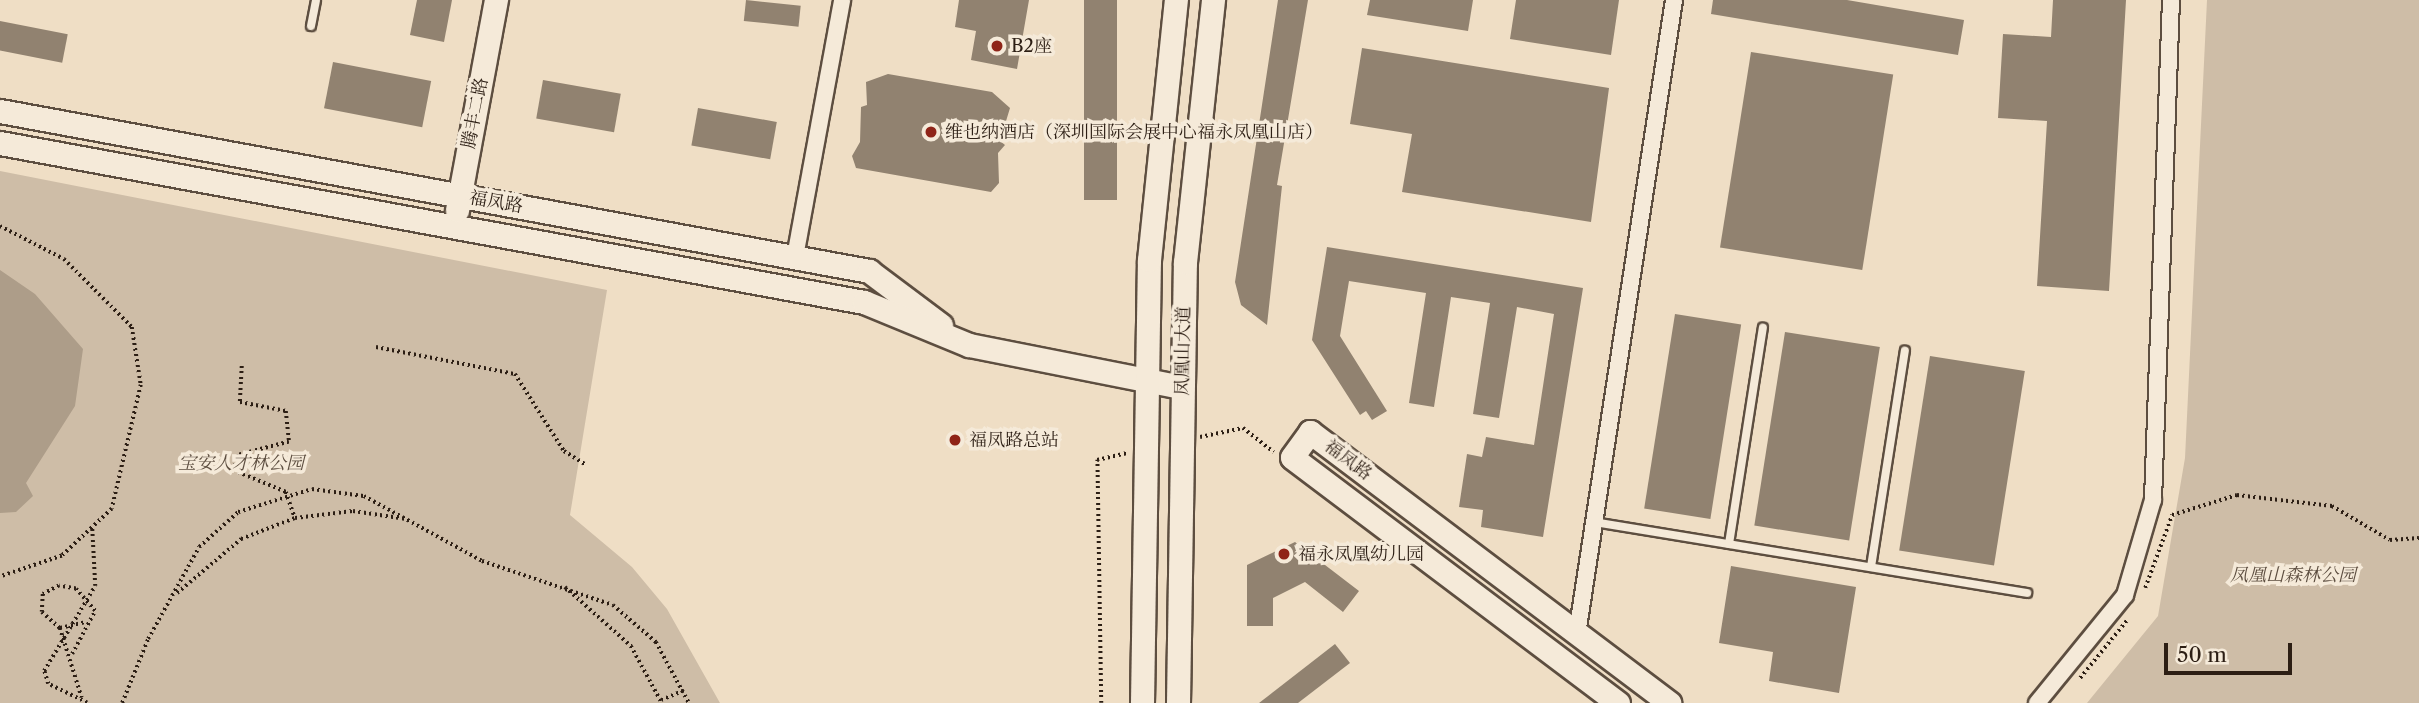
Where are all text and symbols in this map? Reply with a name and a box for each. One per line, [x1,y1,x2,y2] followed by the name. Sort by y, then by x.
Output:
[1011,35,1052,57] place label: B2座
[989,38,1005,54] marker: B2座
[458,76,492,150] street label: 腾丰二路
[945,121,1323,143] place label: 维也纳酒店（深圳国际会展中心福永凤凰山店）
[923,124,939,140] marker: 维也纳酒店（深圳国际会展中心福永凤凰山店）
[468,187,524,217] street label: 福凤路
[1171,306,1195,396] street label: 凤凰山大道
[969,429,1059,451] place label: 福凤路总站
[947,432,963,448] marker: 福凤路总站
[1320,435,1376,485] street label: 福凤路
[178,452,304,474] park label: 宝安人才林公园
[1298,543,1424,565] place label: 福永凤凰幼儿园
[1276,546,1292,562] marker: 福永凤凰幼儿园
[2230,564,2356,586] park label: 凤凰山森林公园
[2167,630,2295,674] scale bar
[2177,642,2227,667] text: 50 m

